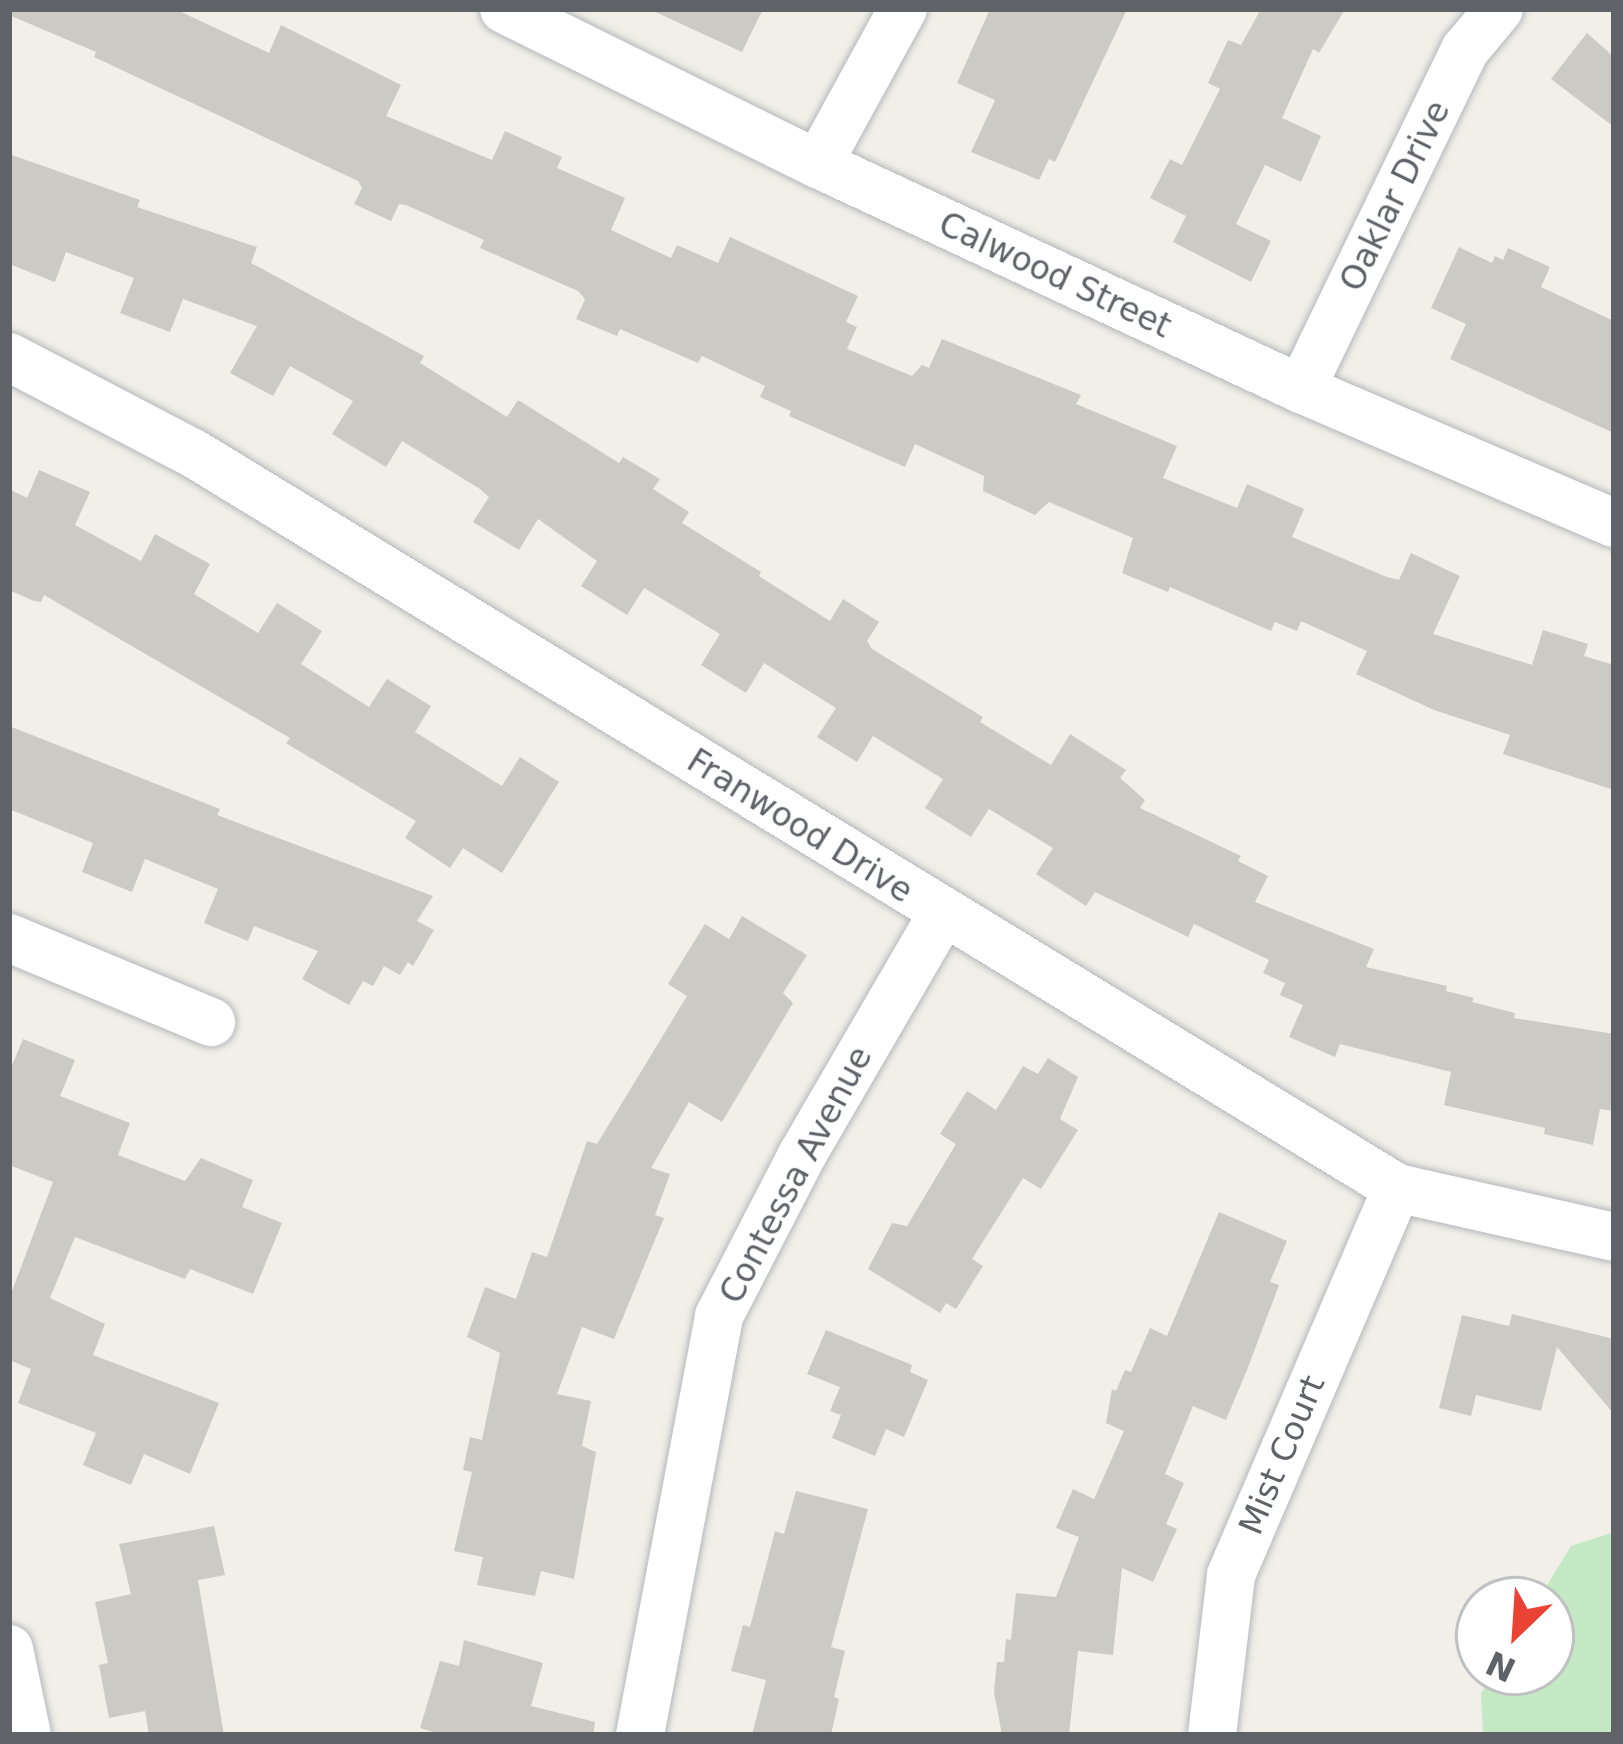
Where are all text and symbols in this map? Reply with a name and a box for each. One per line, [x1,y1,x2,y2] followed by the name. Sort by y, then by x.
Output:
[1332,94,1458,298] street label: Oaklar Drive
[933,204,1177,346] street label: Calwood Street
[680,741,920,911] street label: Franwood Drive
[712,1040,880,1310] street label: Contessa Avenue
[1231,1370,1333,1540] street label: Mist Court
[1455,1576,1575,1696] north arrow
[1480,1643,1522,1690] text: N

